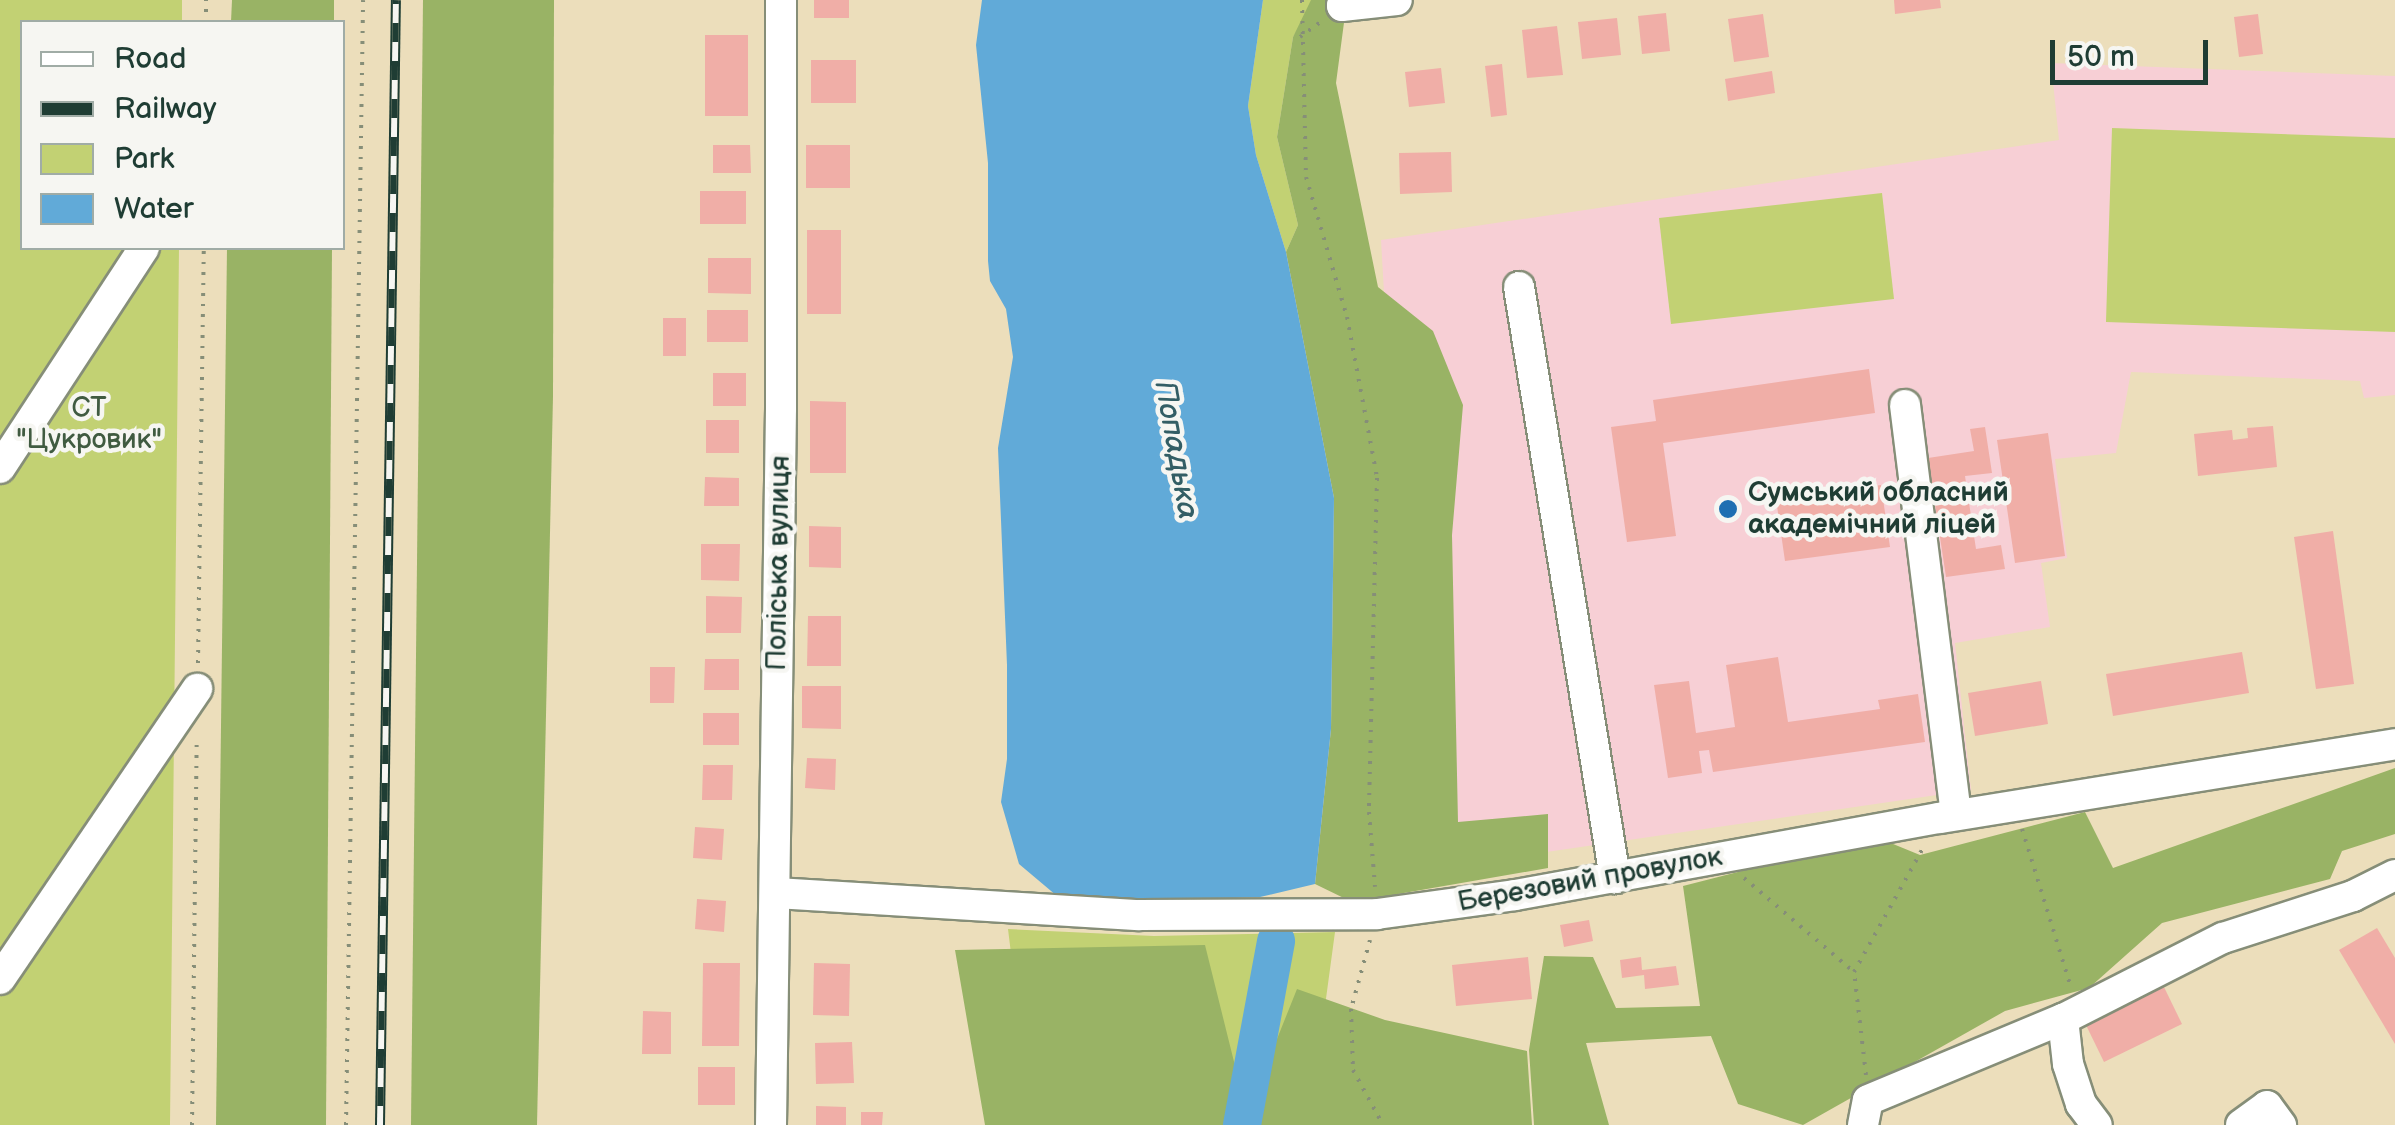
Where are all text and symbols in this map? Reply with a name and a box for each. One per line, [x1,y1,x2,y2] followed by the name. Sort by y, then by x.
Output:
[20,20,345,250] legend
[2055,20,2212,82] scale bar
[2067,39,2135,75] text: 50 m
[114,41,187,77] text: Road
[114,91,216,127] text: Railway
[114,141,174,177] text: Park
[114,191,194,227] text: Water
[1146,378,1206,522] water label: Попадька
[16,391,162,457] park label: СТ "Цукровик"
[760,455,798,671] street label: Поліська вулиця
[1748,476,2009,542] place label: Сумський обласний академічний ліцей
[1717,498,1739,520] marker: Сумський обласний академічний ліцей
[1455,840,1725,920] street label: Березовий провулок

